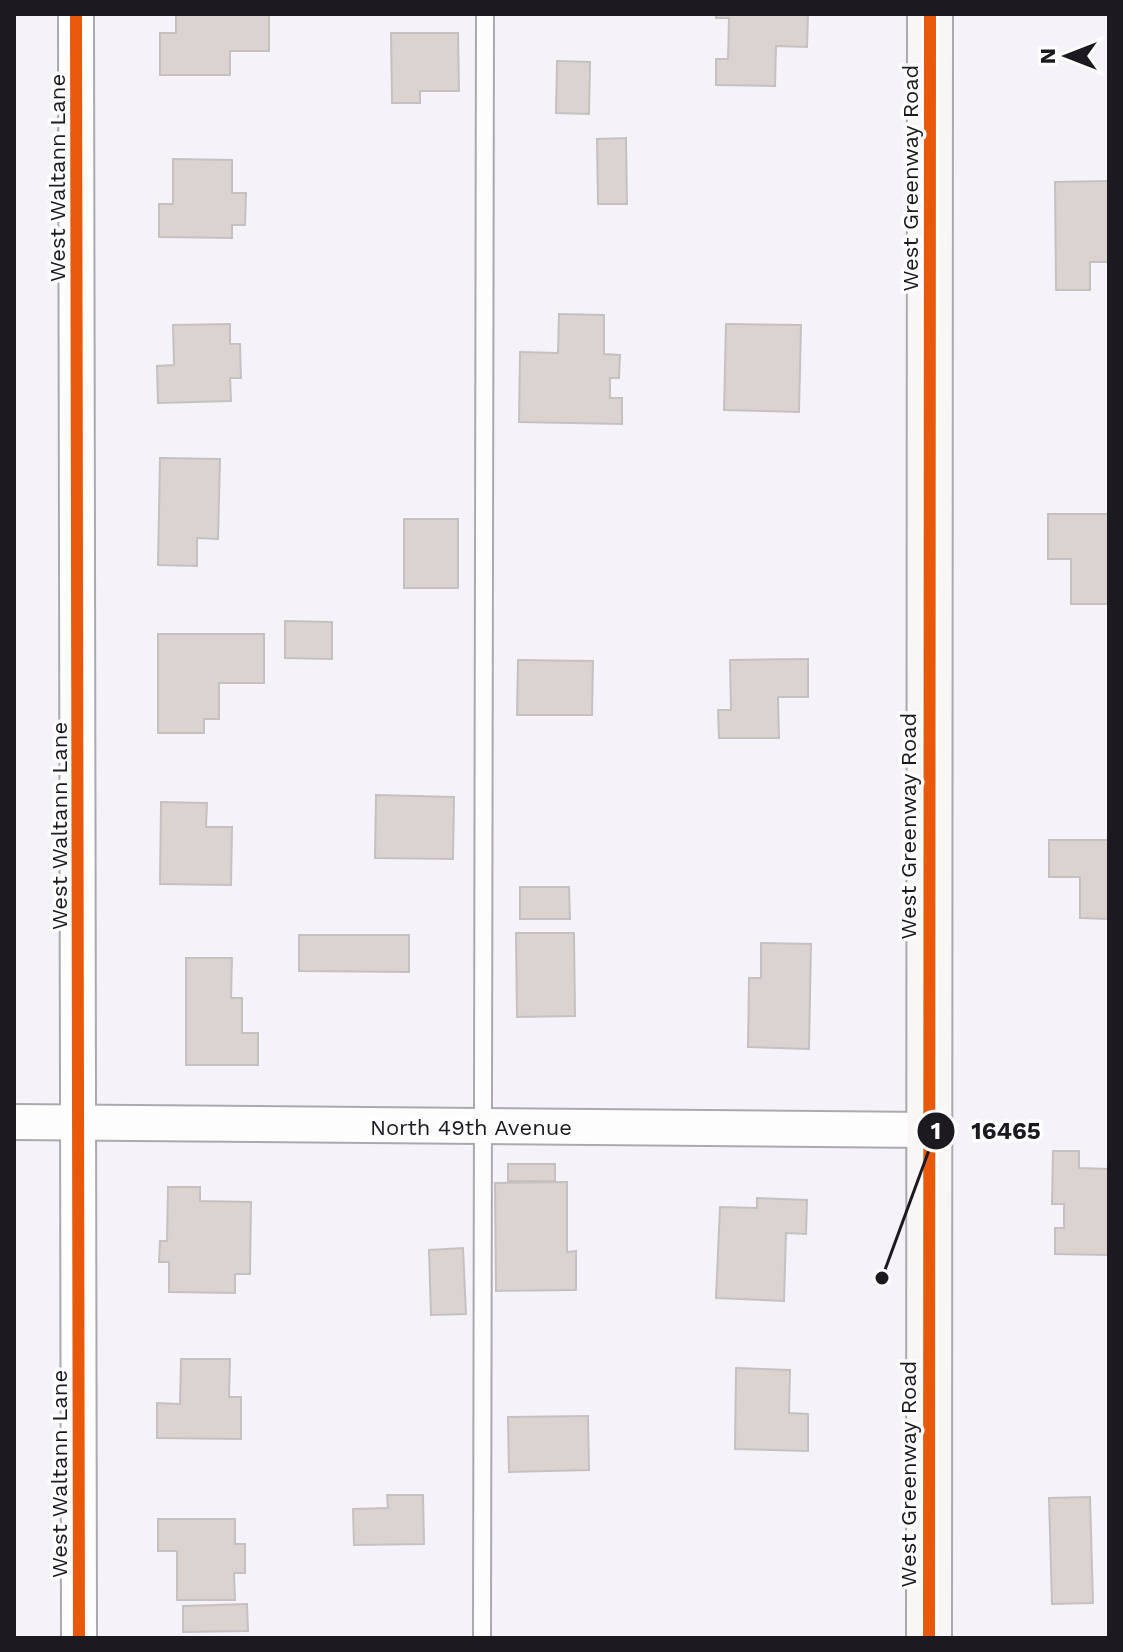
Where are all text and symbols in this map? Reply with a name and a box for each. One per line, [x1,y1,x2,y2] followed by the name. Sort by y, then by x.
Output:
[1027,16,1107,96] north arrow
[1035,48,1060,64] text: N
[898,65,923,291] street label: West Greenway Road
[45,74,70,282] street label: West Waltann Lane
[896,713,921,939] street label: West Greenway Road
[47,722,72,930] street label: West Waltann Lane
[916,1107,1057,1155] callout: 16465
[370,1115,572,1140] street label: North 49th Avenue
[931,1117,941,1145] text: 1
[971,1117,1041,1145] text: 16465
[896,1361,921,1587] street label: West Greenway Road
[47,1370,72,1578] street label: West Waltann Lane

